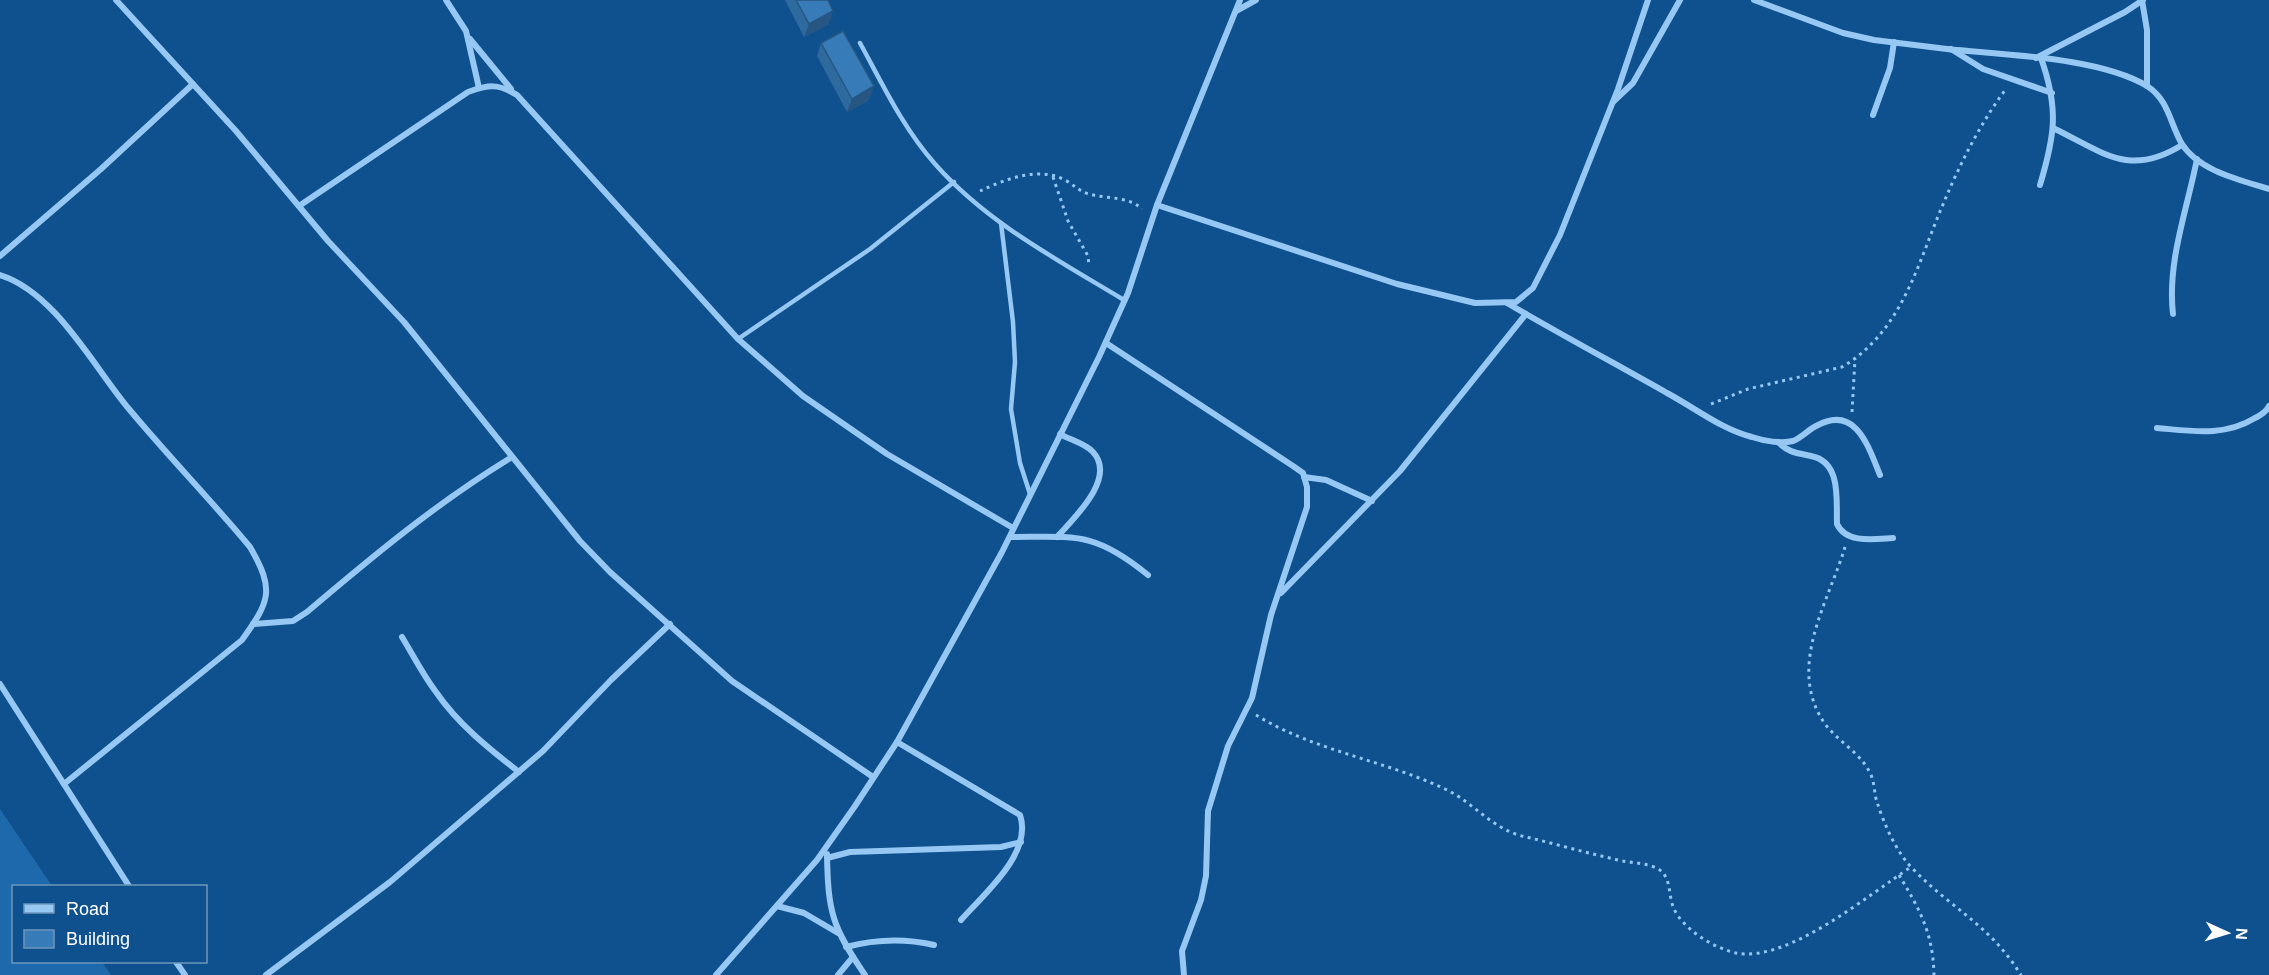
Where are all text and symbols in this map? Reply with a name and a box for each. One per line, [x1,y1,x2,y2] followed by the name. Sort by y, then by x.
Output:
[12,885,207,963] legend
[66,899,109,919] text: Road
[2197,903,2257,963] north arrow
[2233,928,2250,940] text: N
[66,929,130,949] text: Building

